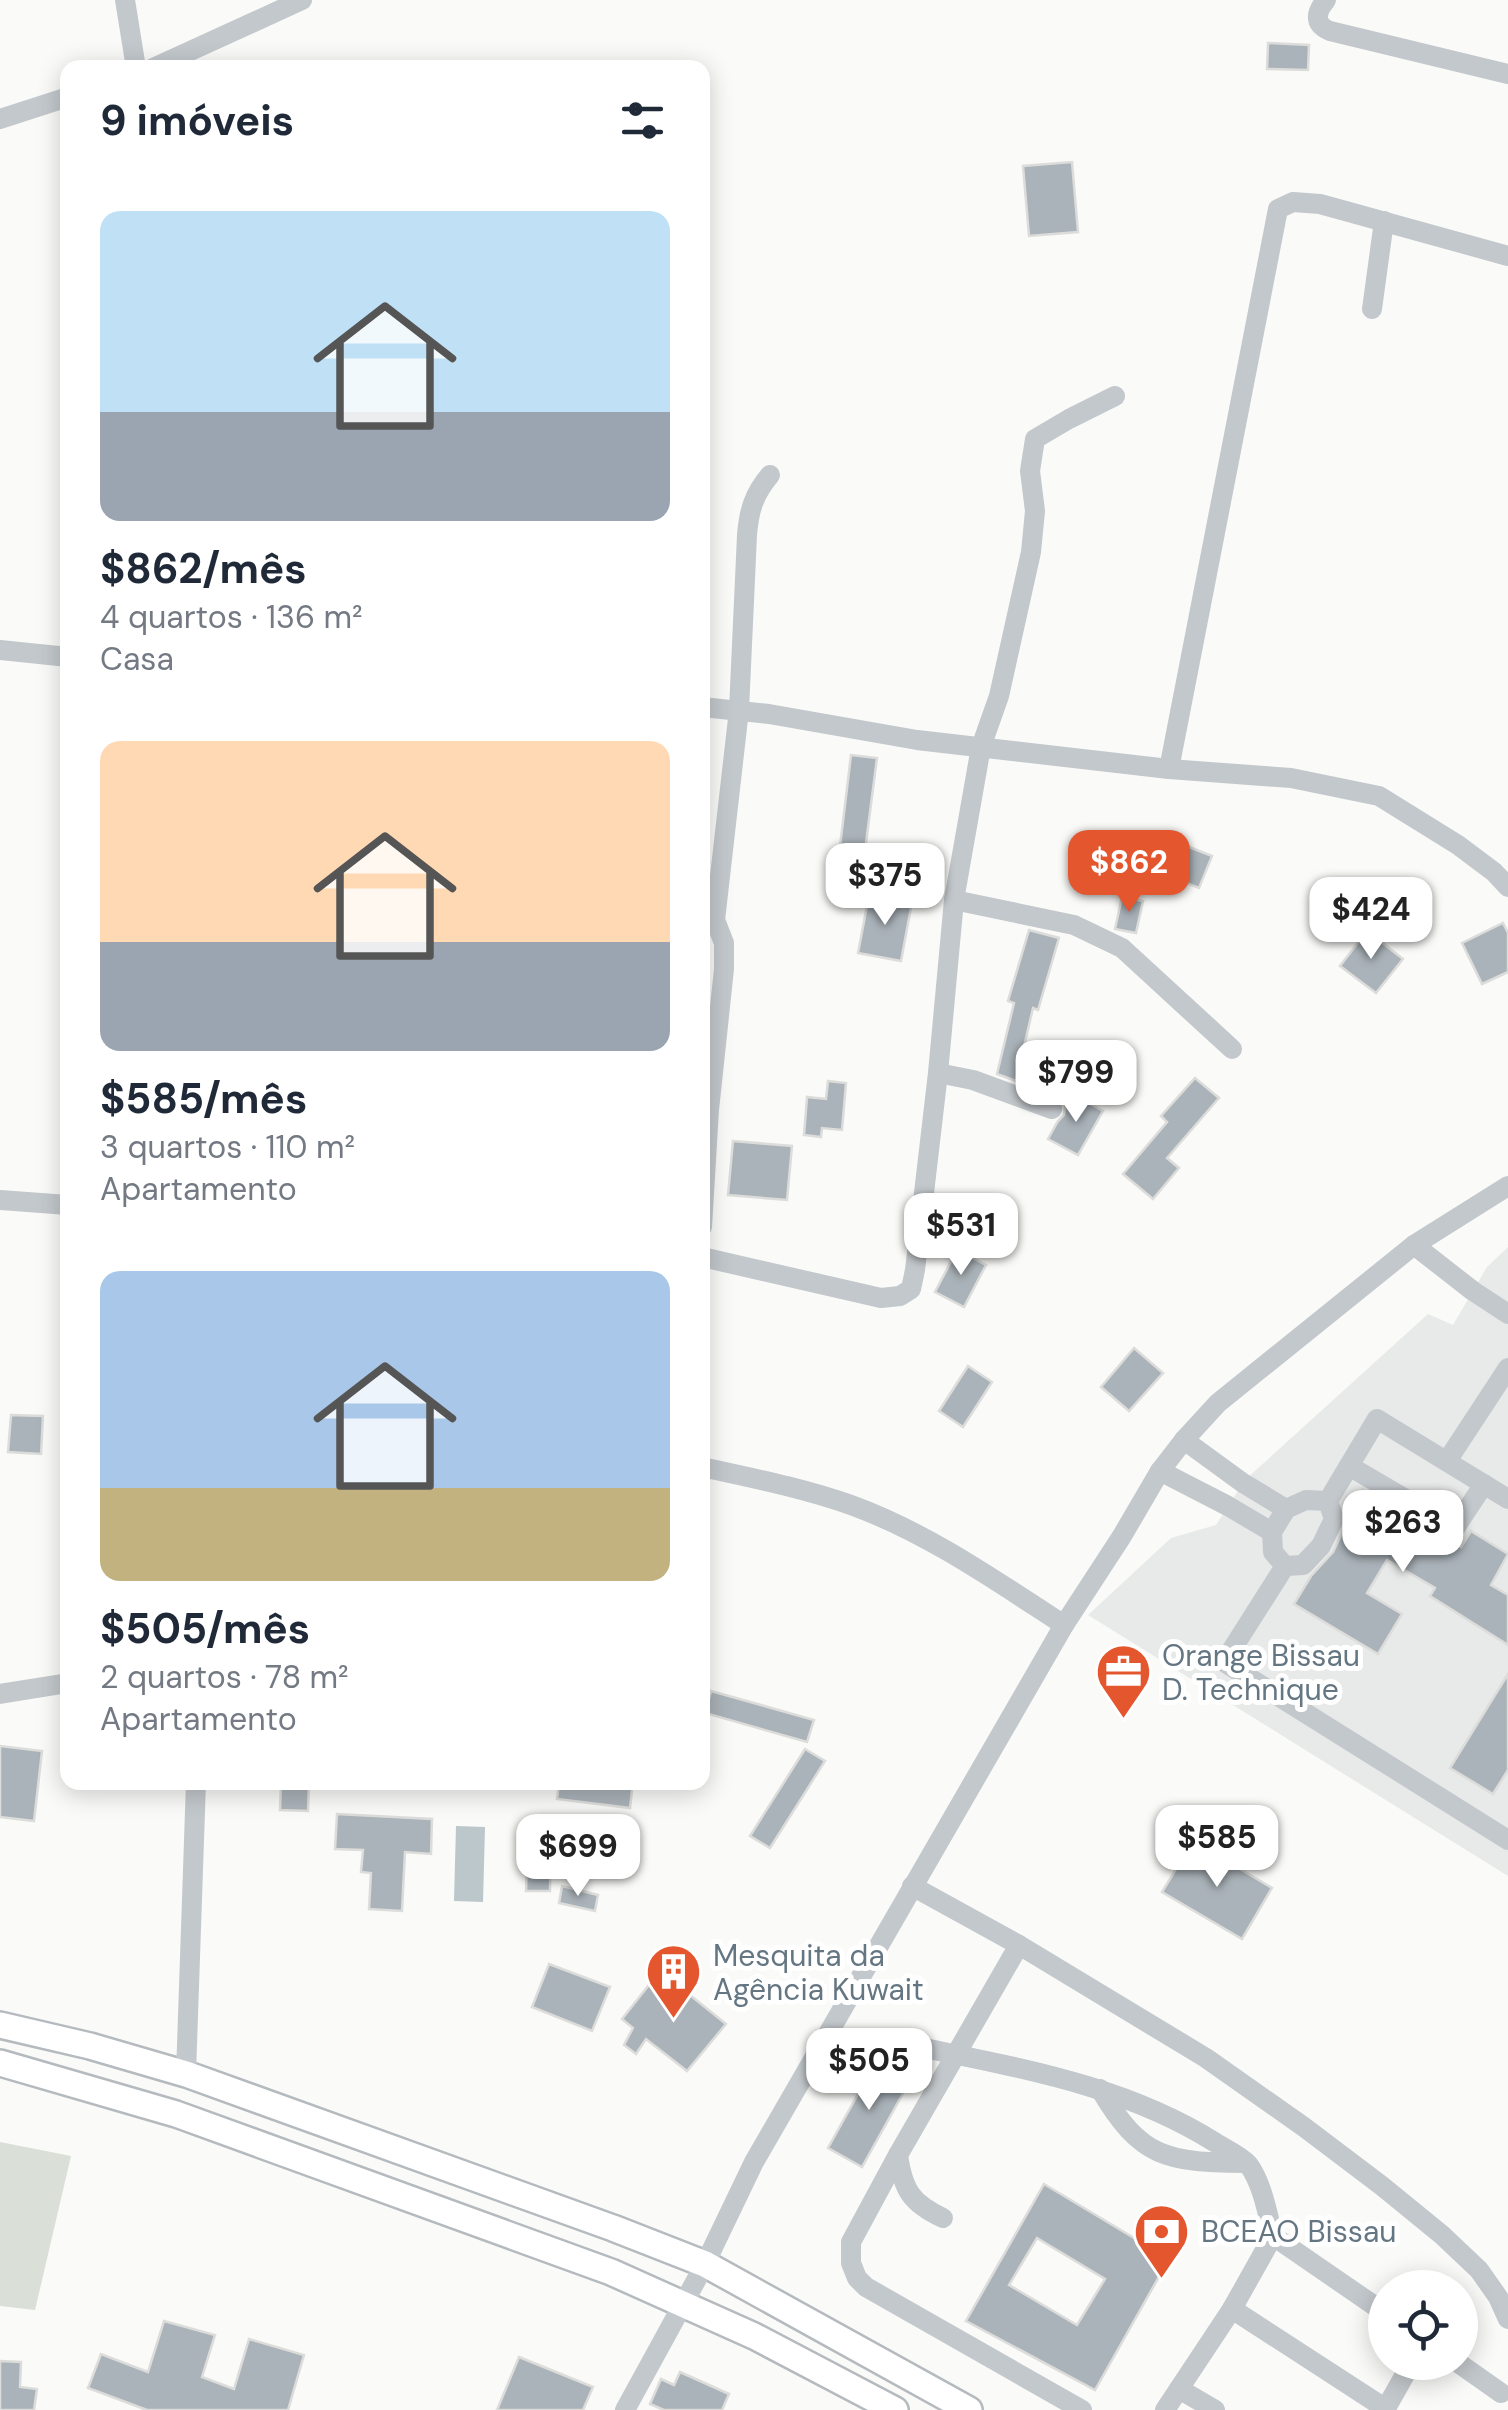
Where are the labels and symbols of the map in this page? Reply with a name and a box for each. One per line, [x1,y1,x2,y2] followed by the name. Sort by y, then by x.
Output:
[1070,830,1188,915] pin: $862
[826,843,944,928] pin: $375
[1312,877,1430,962] pin: $424
[1017,1040,1135,1125] pin: $799
[902,1193,1020,1278] pin: $531
[1344,1490,1462,1575] pin: $263
[1162,1636,1360,1709] place label: Orange Bissau D. Technique
[1093,1642,1153,1721] office icon: Orange Bissau D. Technique
[1158,1805,1276,1890] pin: $585
[519,1814,637,1899] pin: $699
[713,1936,924,2009] place label: Mesquita da Agência Kuwait
[644,1942,704,2021] building icon: Mesquita da Agência Kuwait
[810,2028,928,2113] pin: $505
[1132,2201,1192,2280] bank icon: BCEAO Bissau
[1201,2212,1396,2251] place label: BCEAO Bissau

